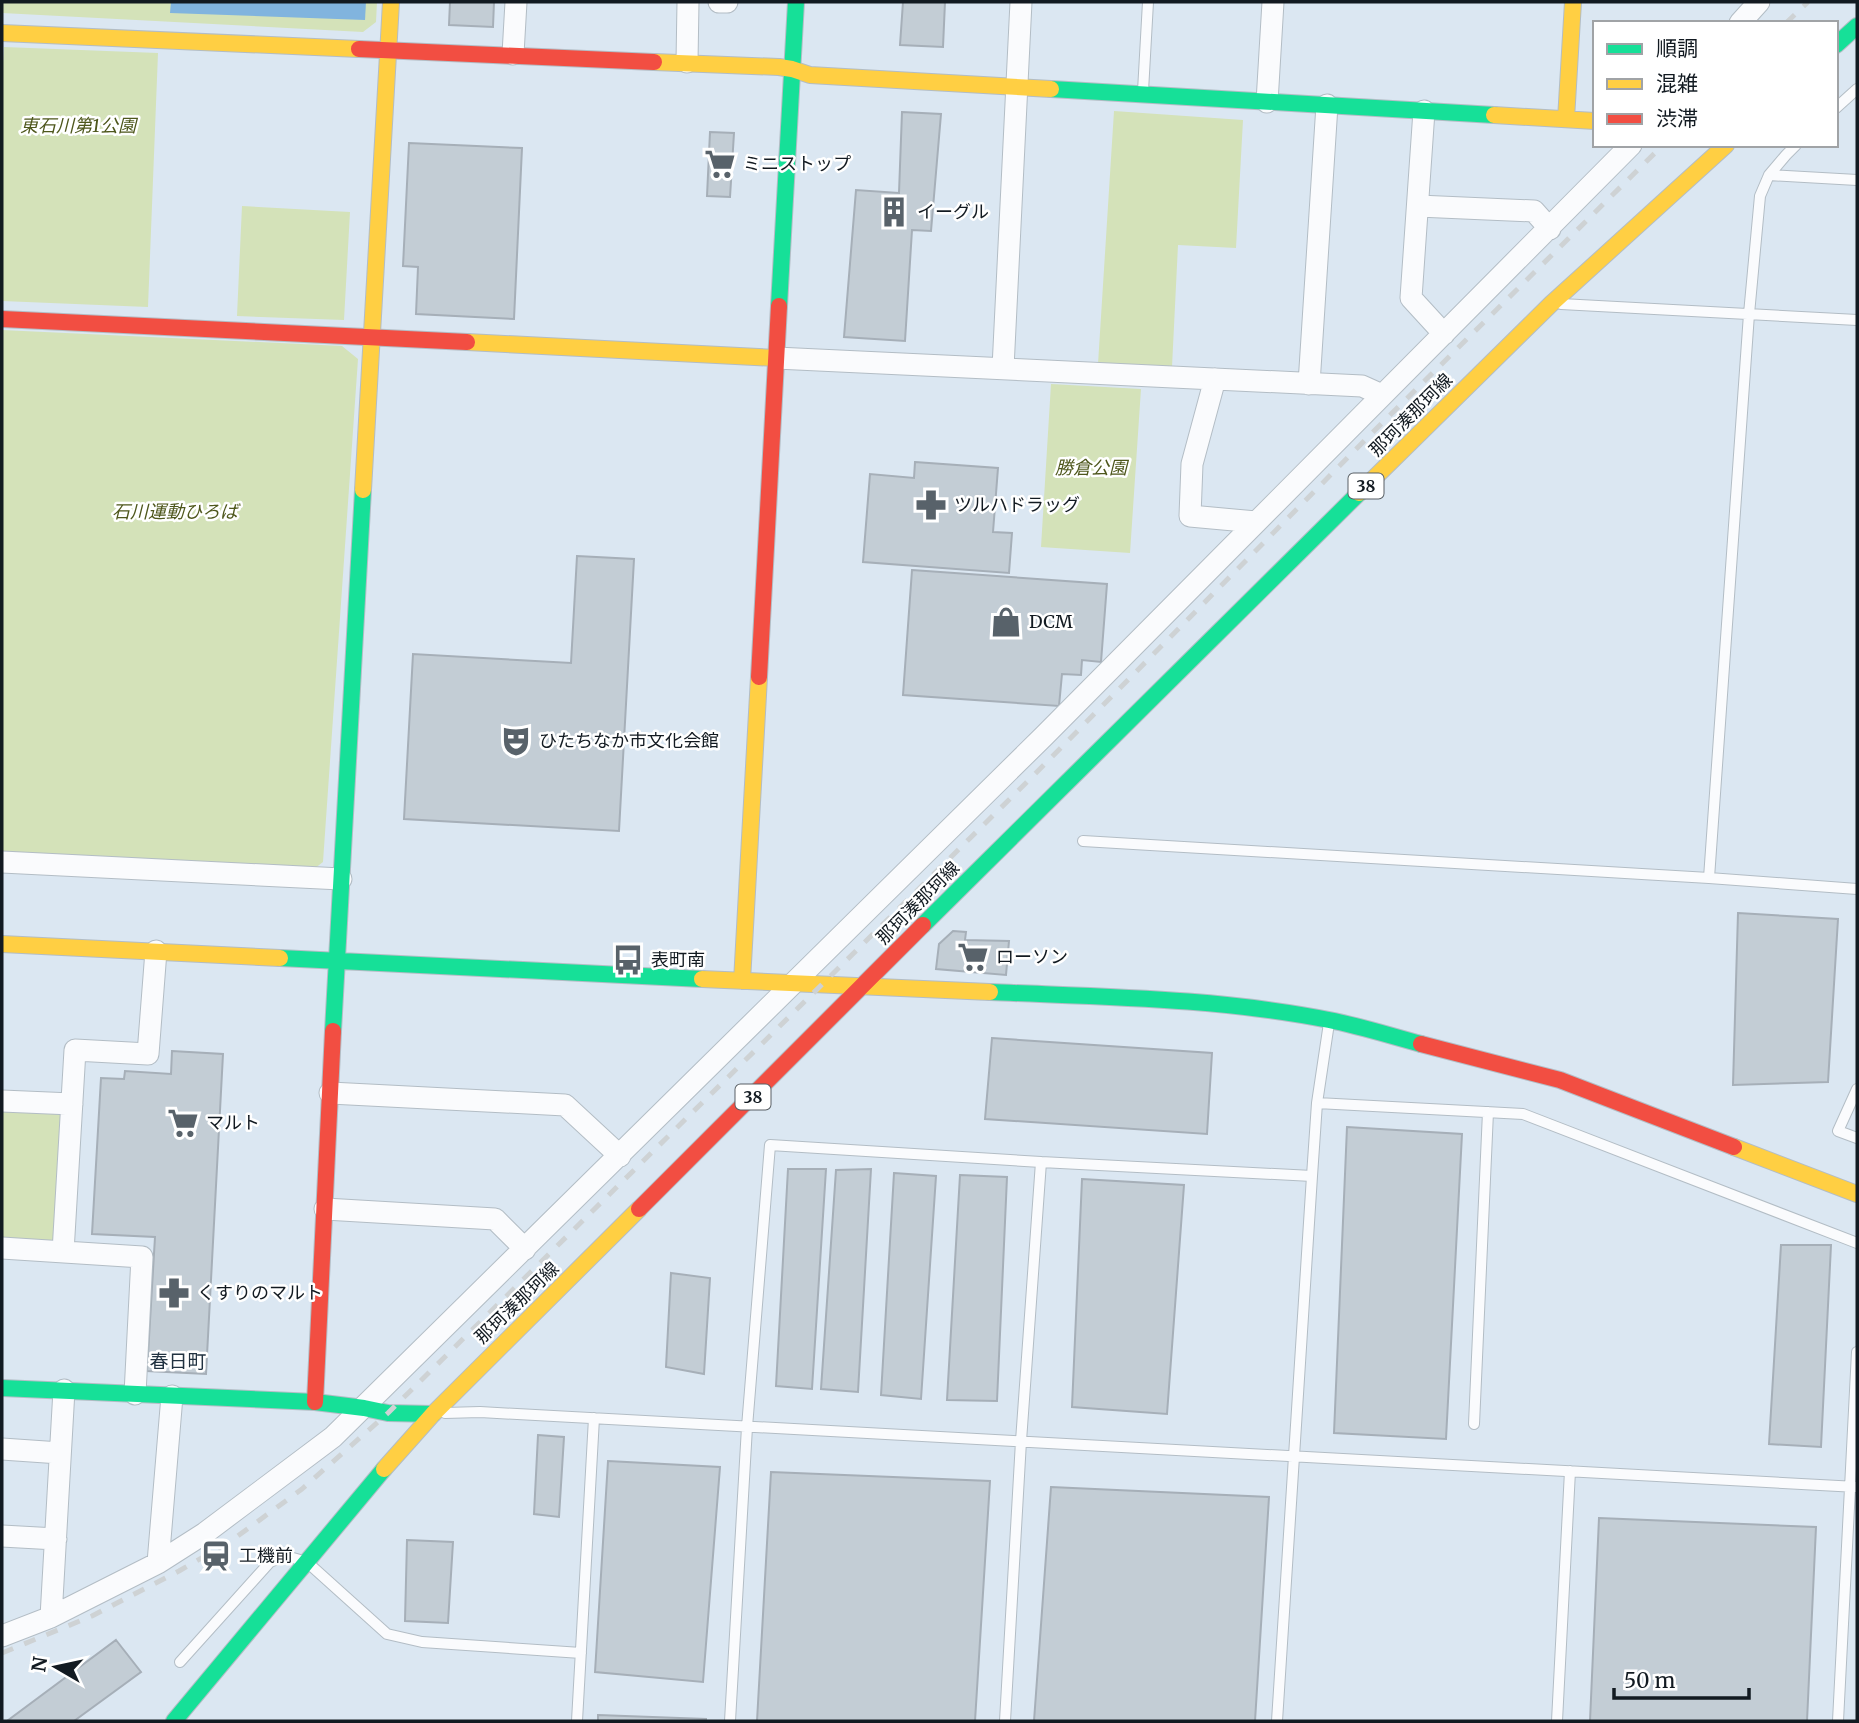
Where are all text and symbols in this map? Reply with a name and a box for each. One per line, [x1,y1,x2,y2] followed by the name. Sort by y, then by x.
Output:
[1593,21,1838,147] legend
[1656,35,1698,62] text: 順調
[1656,70,1698,97] text: 混雑
[1656,105,1698,132] text: 渋滞
[20,114,139,137] park label: 東石川第1公園
[703,147,737,181] supermarket icon: ミニストップ
[743,152,851,175] place label: ミニストップ
[877,195,911,229] building icon: イーグル
[917,200,989,223] place label: イーグル
[1364,368,1457,461] street label: 那珂湊那珂線
[1055,456,1130,479] park label: 勝倉公園
[1348,474,1384,499] road number: 38
[914,488,948,522] pharmacy icon: ツルハドラッグ
[954,493,1080,516] place label: ツルハドラッグ
[112,500,241,523] park label: 石川運動ひろば
[989,605,1023,639] shop icon: DCM
[1029,610,1073,633] place label: DCM
[499,724,533,758] theatre icon: ひたちなか市文化会館
[539,729,719,752] place label: ひたちなか市文化会館
[871,856,964,949] street label: 那珂湊那珂線
[956,940,990,974] supermarket icon: ローソン
[611,943,645,977] bus stop icon: 表町南
[996,945,1068,968] place label: ローソン
[651,948,705,971] place label: 表町南
[736,1084,770,1110] road number: 38
[166,1106,200,1140] supermarket icon: マルト
[206,1111,260,1134] place label: マルト
[470,1257,563,1348] street label: 那珂湊那珂線
[157,1276,191,1310] pharmacy icon: くすりのマルト
[197,1281,323,1304] place label: くすりのマルト
[149,1349,207,1373] district label: 春日町
[199,1539,233,1573] station icon: 工機前
[239,1544,293,1567] place label: 工機前
[21,1632,91,1702] north arrow
[26,1655,52,1674] text: N
[1614,1656,1749,1700] scale bar
[1624,1667,1675,1694] text: 50 m

